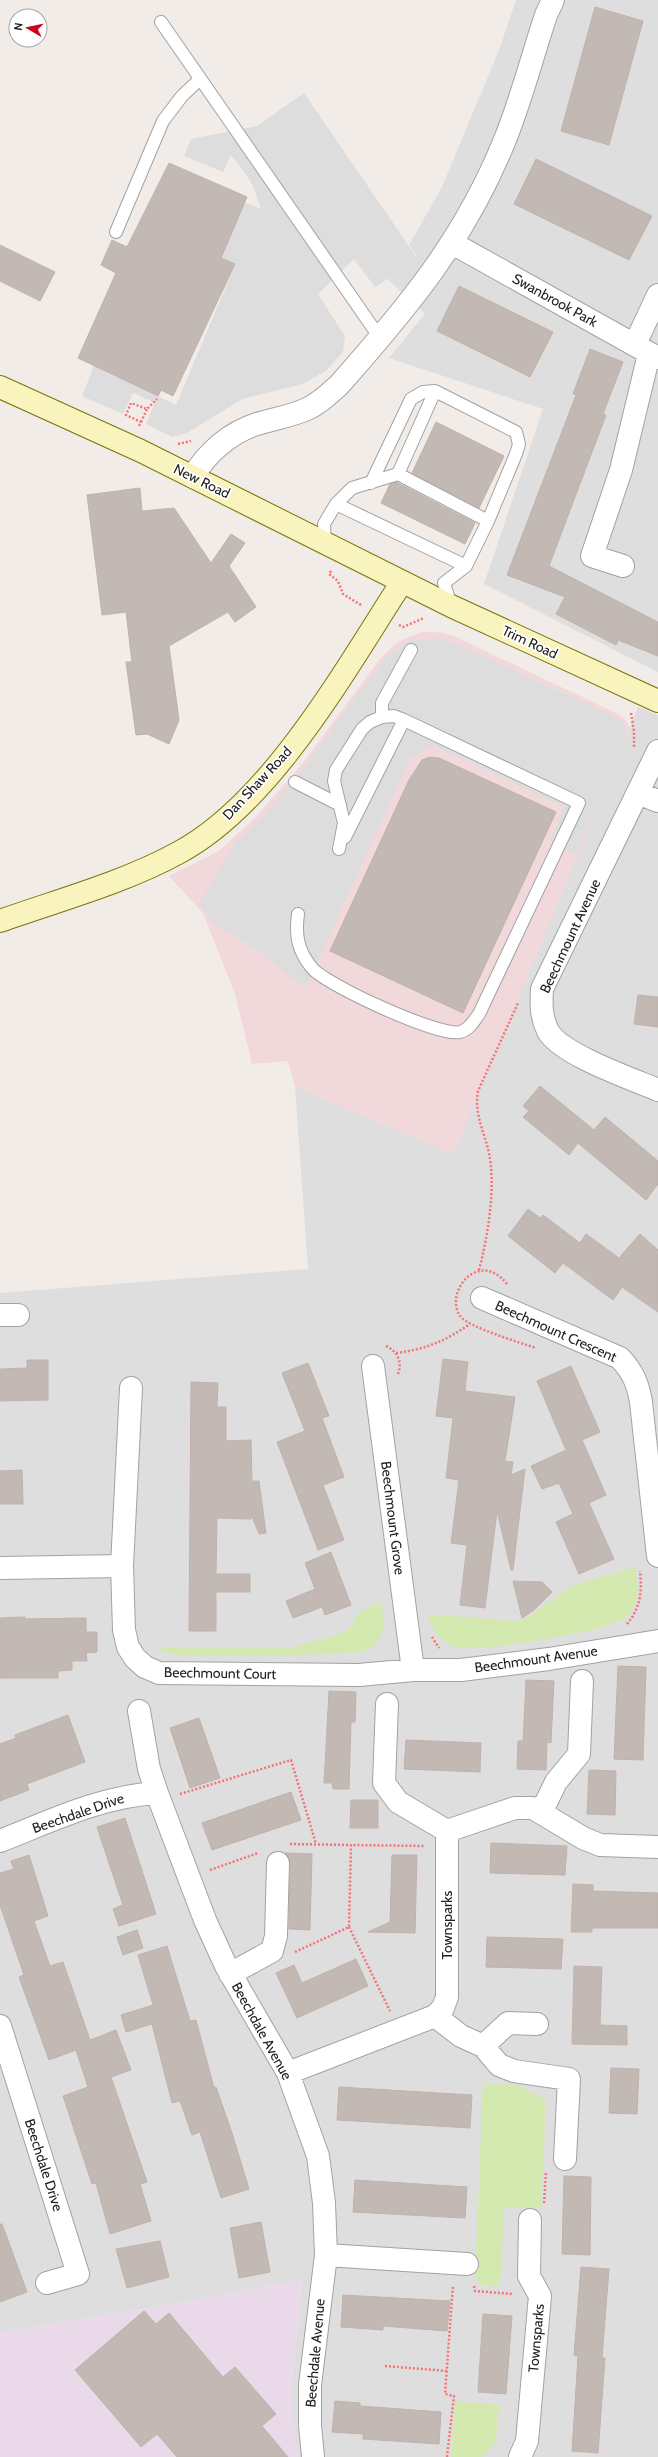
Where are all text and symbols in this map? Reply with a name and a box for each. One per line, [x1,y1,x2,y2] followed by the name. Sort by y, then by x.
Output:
[8,8,48,48] north arrow
[11,21,26,31] text: N
[509,269,601,331] street label: Swanbrook Park
[171,460,233,502] street label: New Road
[499,621,561,663] street label: Trim Road
[218,743,296,823] street label: Dan Shaw Road
[536,876,604,996] street label: Beechmount Avenue
[492,1296,620,1366] street label: Beechmount Crescent
[377,1460,409,1576] street label: Beechmount Grove
[473,1641,599,1677] street label: Beechmount Avenue
[164,1663,276,1683] street label: Beechmount Court
[30,1789,126,1837] street label: Beechdale Drive
[438,1890,456,1959] street label: Townsparks
[228,1979,296,2083] street label: Beechdale Avenue
[21,2117,67,2213] street label: Beechdale Drive
[301,2298,329,2408] street label: Beechdale Avenue
[524,2303,548,2373] street label: Townsparks

